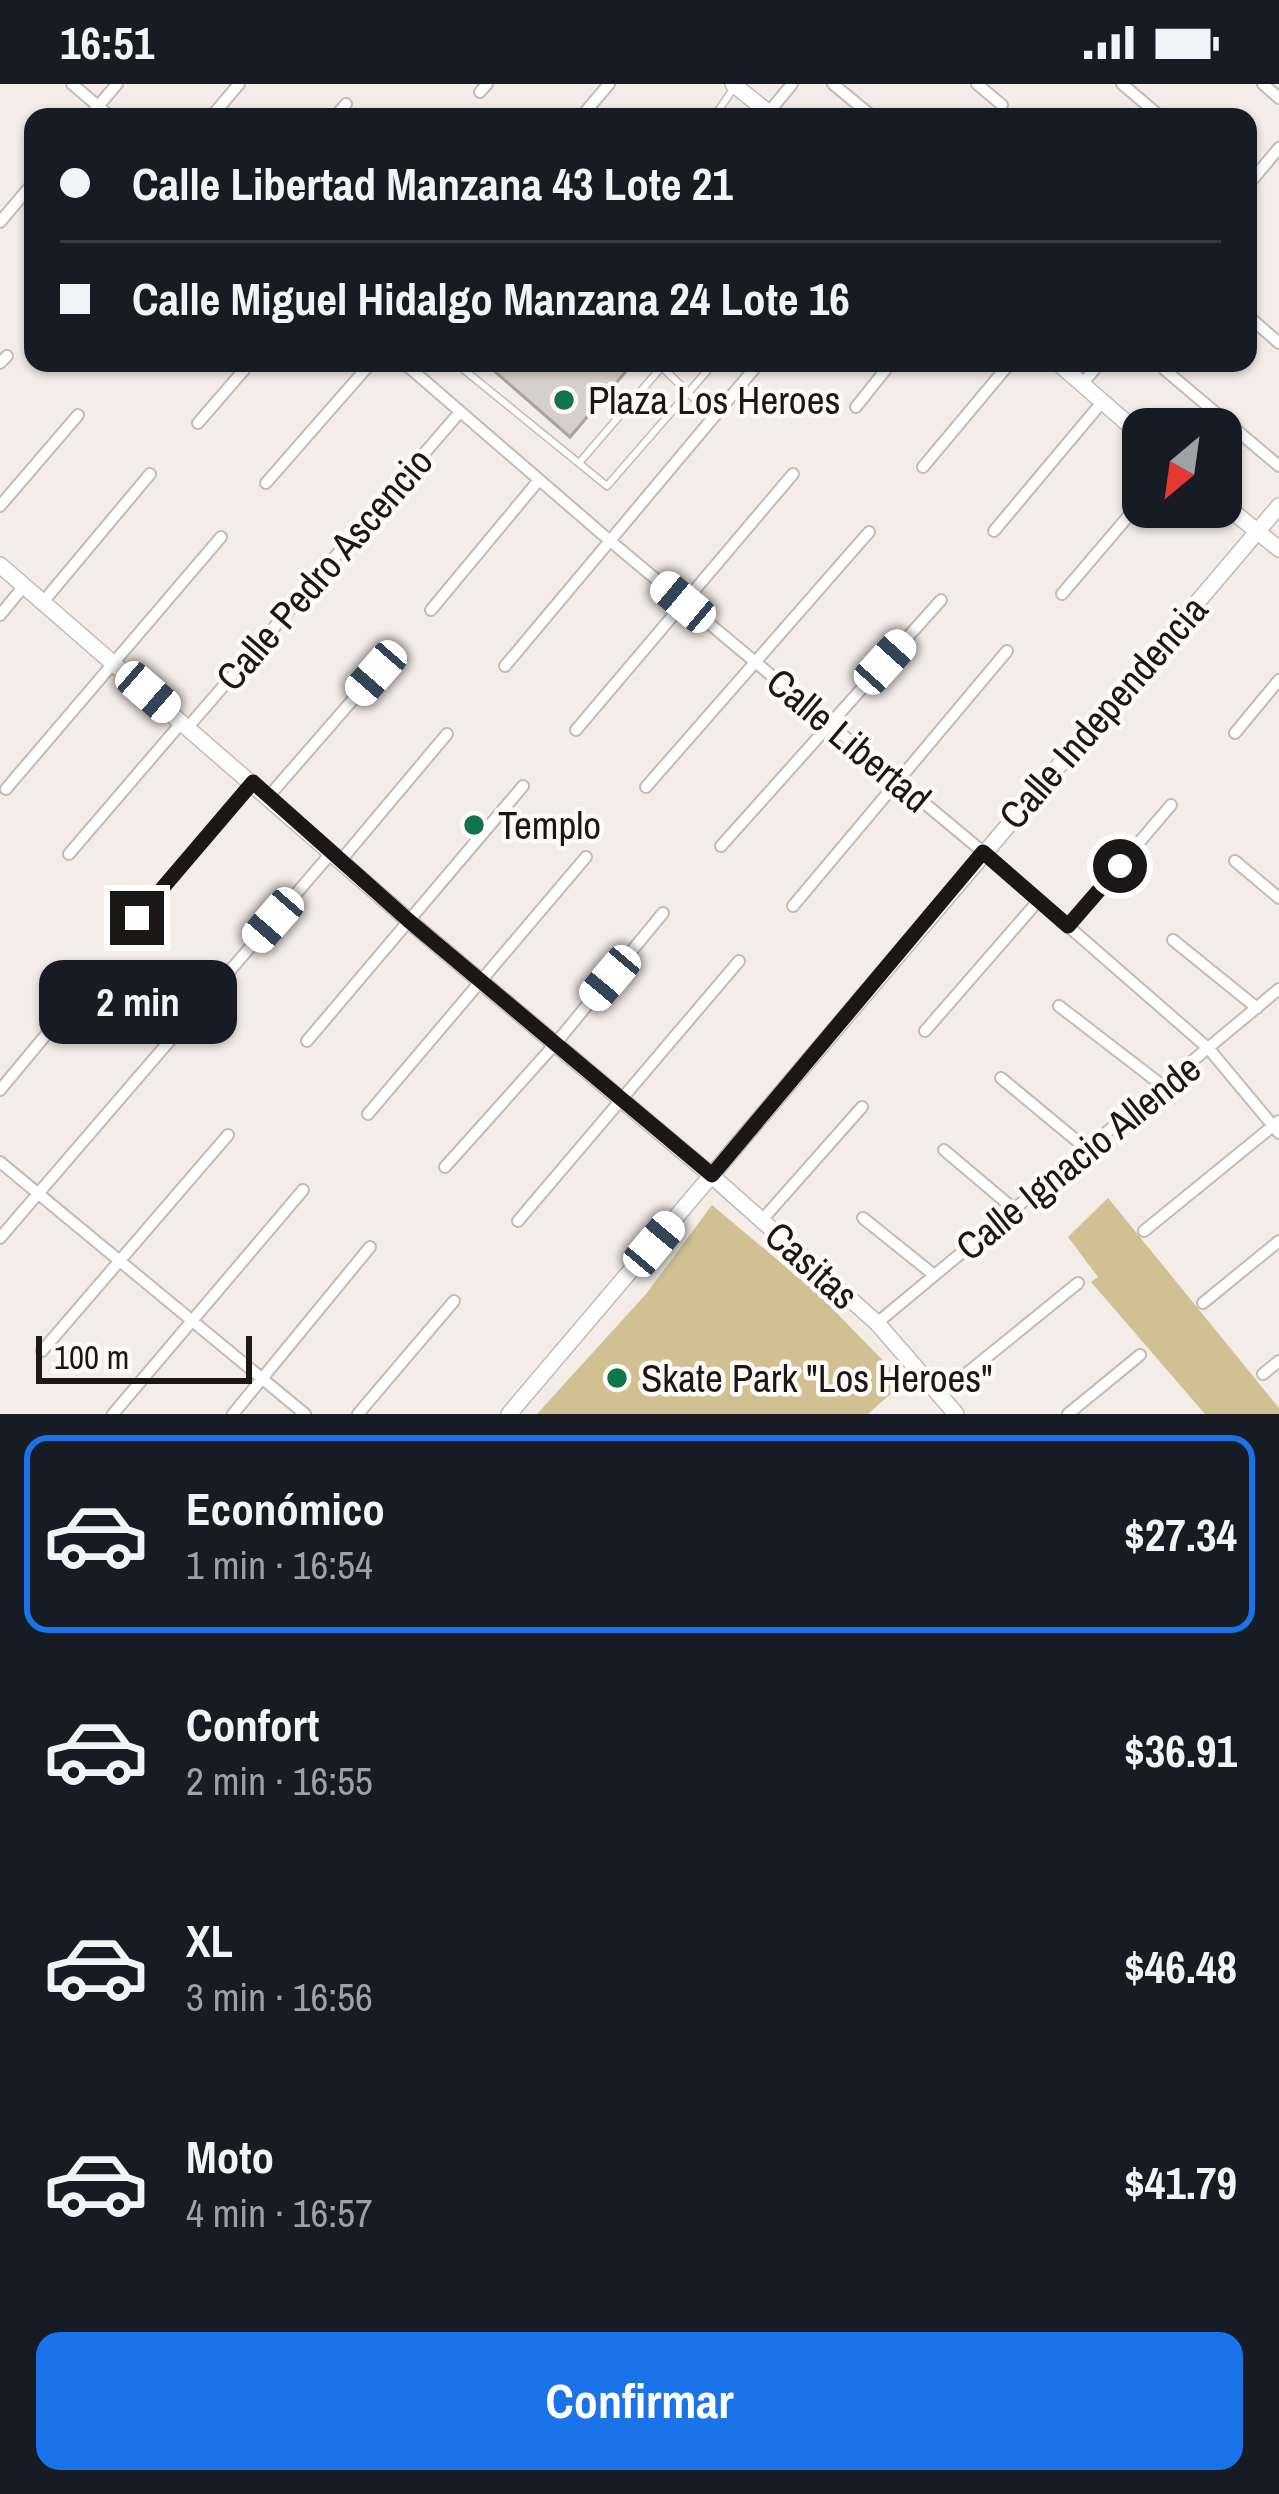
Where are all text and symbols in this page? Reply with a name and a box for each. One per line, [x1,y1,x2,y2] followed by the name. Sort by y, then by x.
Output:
[60,12,154,73] text: 16:51
[132,153,733,214] text: Calle Libertad Manzana 43 Lote 21
[132,268,850,329] text: Calle Miguel Hidalgo Manzana 24 Lote 16
[588,374,840,426] place label: Plaza Los Heroes
[551,387,577,413] marker: Plaza Los Heroes
[1122,408,1242,528] north arrow
[1122,408,1242,528] map controls
[204,437,444,701] street label: Calle Pedro Ascencio
[644,565,722,639] car
[987,584,1219,840] street label: Calle Independencia
[848,623,922,701] car
[339,634,413,712] car
[109,655,187,729] car
[756,656,942,824] street label: Calle Libertad
[498,799,601,851] place label: Templo
[461,812,487,838] marker: Templo
[1093,839,1147,893] route start
[236,881,310,959] car
[110,891,164,945] route end
[573,939,647,1017] car
[38,960,236,1044] callout: 2 min
[96,976,180,1028] text: 2 min
[945,1042,1211,1272] street label: Calle Ignacio Allende
[617,1205,691,1283] car
[754,1209,870,1321] street label: Casitas
[36,1330,252,1383] scale bar
[54,1335,129,1379] text: 100 m
[641,1352,993,1404] place label: Skate Park "Los Heroes"
[604,1365,630,1391] marker: Skate Park "Los Heroes"
[186,1478,385,1539] text: Económico
[42,1480,150,1588] icon: car
[1124,1504,1237,1565] text: $27.34
[186,1539,373,1591] text: 1 min · 16:54
[186,1694,319,1755] text: Confort
[42,1696,150,1804] icon: car
[1124,1720,1237,1781] text: $36.91
[186,1755,373,1807] text: 2 min · 16:55
[186,1910,233,1971] text: XL
[42,1912,150,2020] icon: car
[1124,1936,1237,1997] text: $46.48
[186,1971,373,2023] text: 3 min · 16:56
[186,2126,274,2187] text: Moto
[42,2128,150,2236] icon: car
[1124,2152,1237,2213] text: $41.79
[186,2187,373,2239] text: 4 min · 16:57
[36,2332,1243,2470] button: Confirmar

